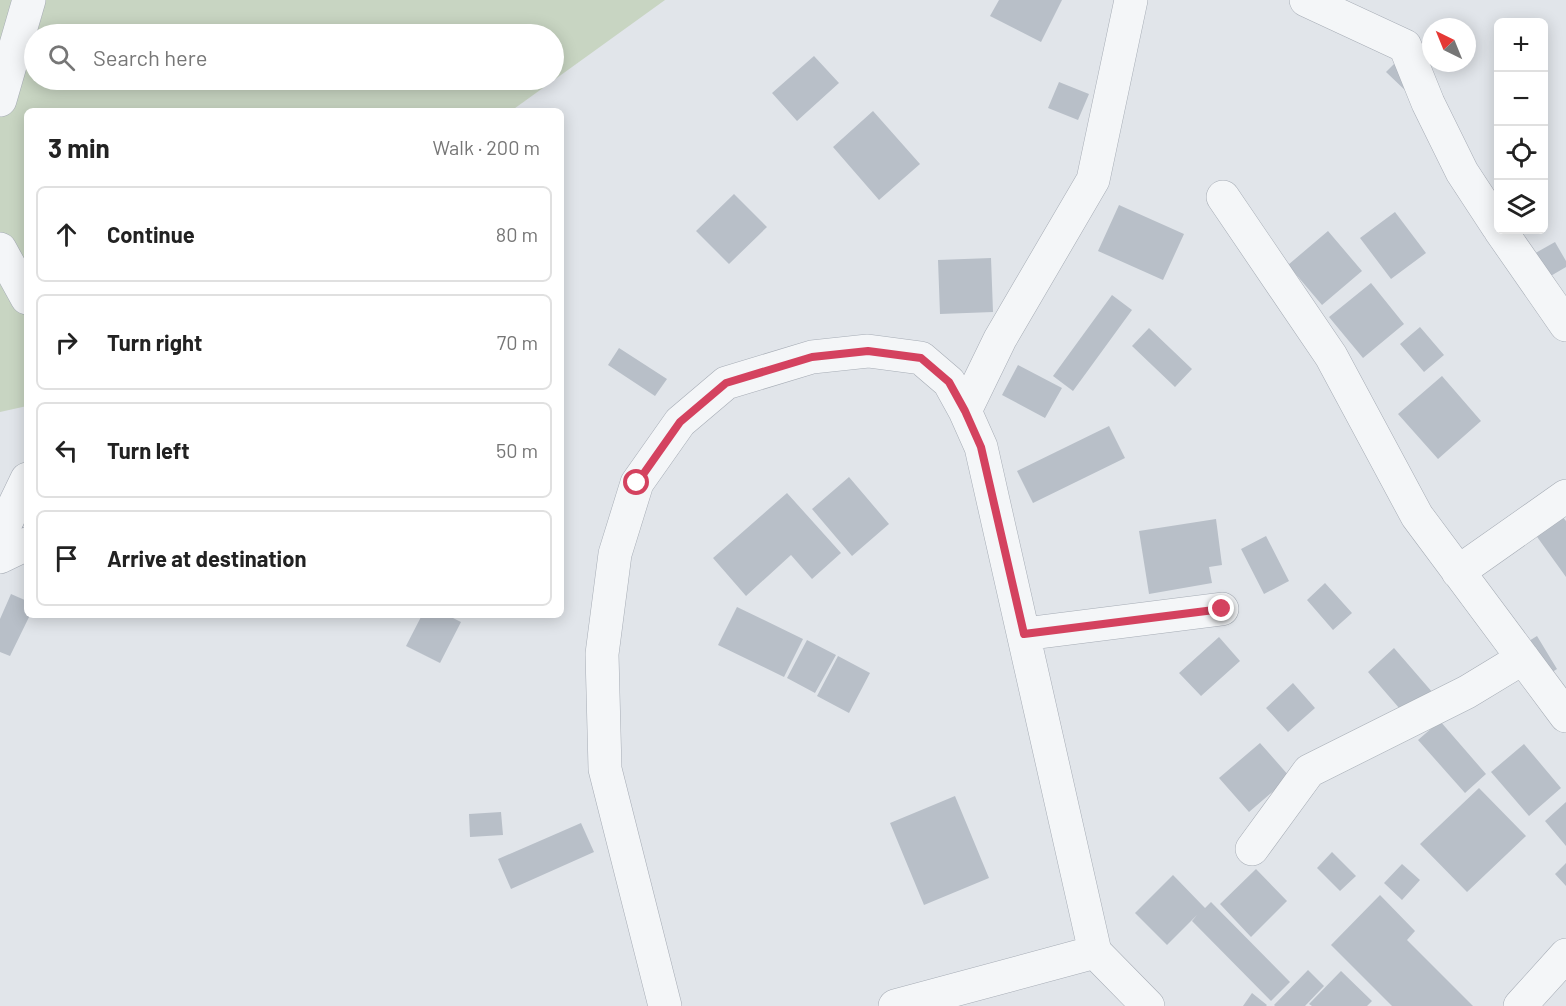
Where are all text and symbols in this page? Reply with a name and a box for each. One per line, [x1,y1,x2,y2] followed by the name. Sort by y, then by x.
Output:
[1422,18,1476,72] north arrow
[1494,18,1548,234] map controls
[1494,18,1548,72] button: +
[24,24,564,90] search box
[45,41,78,74] icon: search
[93,44,207,70] text: Search here
[1494,72,1548,126] button: −
[1494,126,1548,180] button: locate
[48,132,110,163] text: 3 min
[432,135,540,159] text: Walk · 200 m
[1494,180,1548,234] button: layers
[50,218,83,251] icon: ahead
[107,221,195,247] text: Continue
[496,222,538,246] text: 80 m
[50,326,83,359] icon: right
[107,329,202,355] text: Turn right
[497,330,538,354] text: 70 m
[50,434,83,467] icon: left
[107,437,190,463] text: Turn left
[496,438,538,462] text: 50 m
[623,469,649,495] route start
[50,542,83,575] icon: arrive
[107,545,306,571] text: Arrive at destination
[1208,595,1234,621] route end

